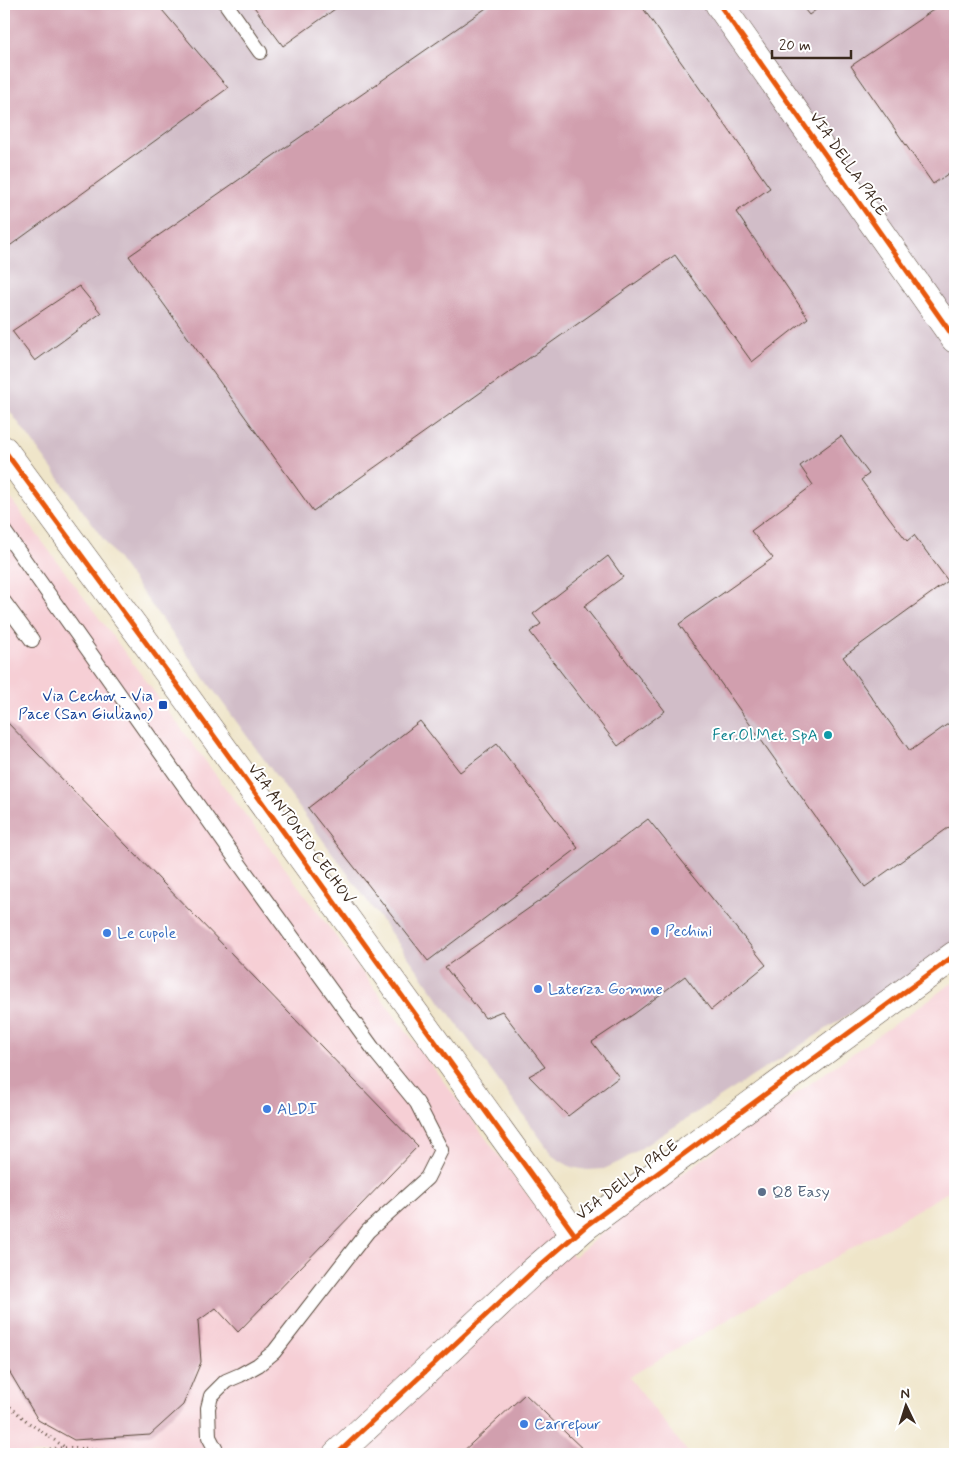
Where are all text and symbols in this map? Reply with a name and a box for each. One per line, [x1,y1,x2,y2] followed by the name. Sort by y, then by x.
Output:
[772,28,850,60] scale bar
[779,36,811,56] text: 20 m
[804,108,892,220] street label: VIA DELLA PACE
[18,686,153,725] place label: Via Cechov - Via Pace (San Giuliano)
[157,699,169,711] marker: Via Cechov - Via Pace (San Giuliano)
[712,725,818,746] place label: Fer.Ol.Met. SpA
[822,729,834,741] marker: Fer.Ol.Met. SpA
[243,759,359,909] street label: VIA ANTONIO CECHOV
[665,921,712,942] place label: Pechini
[117,923,176,944] place label: Le cupole
[649,925,661,937] marker: Pechini
[101,927,113,939] marker: Le cupole
[548,979,663,1000] place label: Laterza Gomme
[532,983,544,995] marker: Laterza Gomme
[277,1099,317,1120] place label: ALDI
[261,1103,273,1115] marker: ALDI
[572,1135,682,1225] street label: VIA DELLA PACE
[772,1182,830,1203] place label: Q8 Easy
[756,1186,768,1198] marker: Q8 Easy
[882,1380,932,1430] north arrow
[900,1385,910,1403] text: N
[534,1414,601,1437] place label: Carrefour
[518,1418,530,1430] marker: Carrefour

